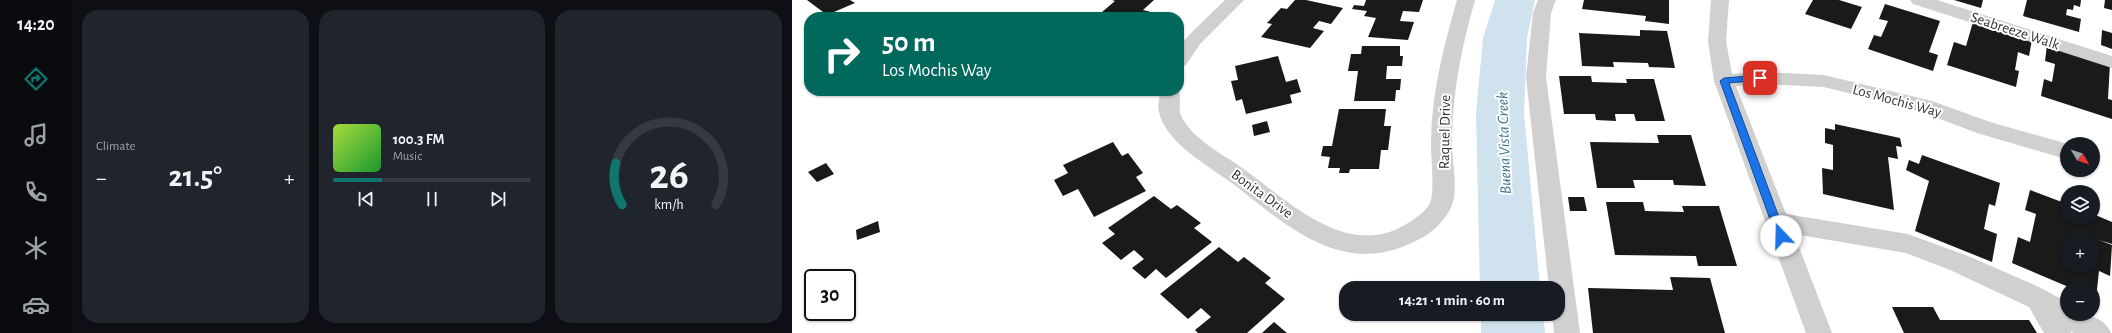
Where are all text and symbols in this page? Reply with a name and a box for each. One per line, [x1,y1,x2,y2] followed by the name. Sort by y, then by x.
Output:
[1969,10,2061,52] street label: Seabreeze Walk
[17,16,55,34] text: 14:20
[816,28,868,80] icon: right
[882,29,936,57] text: 50 m
[1743,61,1777,95] pin
[882,62,992,80] text: Los Mochis Way
[22,65,50,93] icon: directions
[1749,67,1771,89] icon: arrive
[1851,82,1944,120] street label: Los Mochis Way
[1494,91,1514,195] water label: Buena Vista Creek
[1437,95,1453,169] street label: Raquel Drive
[22,121,50,149] icon: music
[393,132,445,147] text: 100.3 FM
[2060,137,2100,177] north arrow
[2060,137,2100,321] map controls
[96,140,135,153] text: Climate
[393,150,422,163] text: Music
[649,154,689,195] text: 26
[169,162,222,192] text: 21.5°
[96,167,107,189] text: −
[284,167,295,189] text: +
[1229,167,1296,221] street label: Bonita Drive
[22,178,50,206] icon: phone
[2060,185,2100,225] button: layers
[355,188,377,210] icon: previous
[421,188,443,210] icon: pause
[487,188,509,210] icon: next
[654,197,683,211] text: km/h
[1760,215,1802,257] position arrow
[2060,233,2100,273] button: +
[22,234,50,262] icon: climate
[804,269,856,321] speed limit sign: 30
[2060,281,2100,321] button: −
[22,291,50,319] icon: car
[1399,293,1505,308] text: 14:21 · 1 min · 60 m

